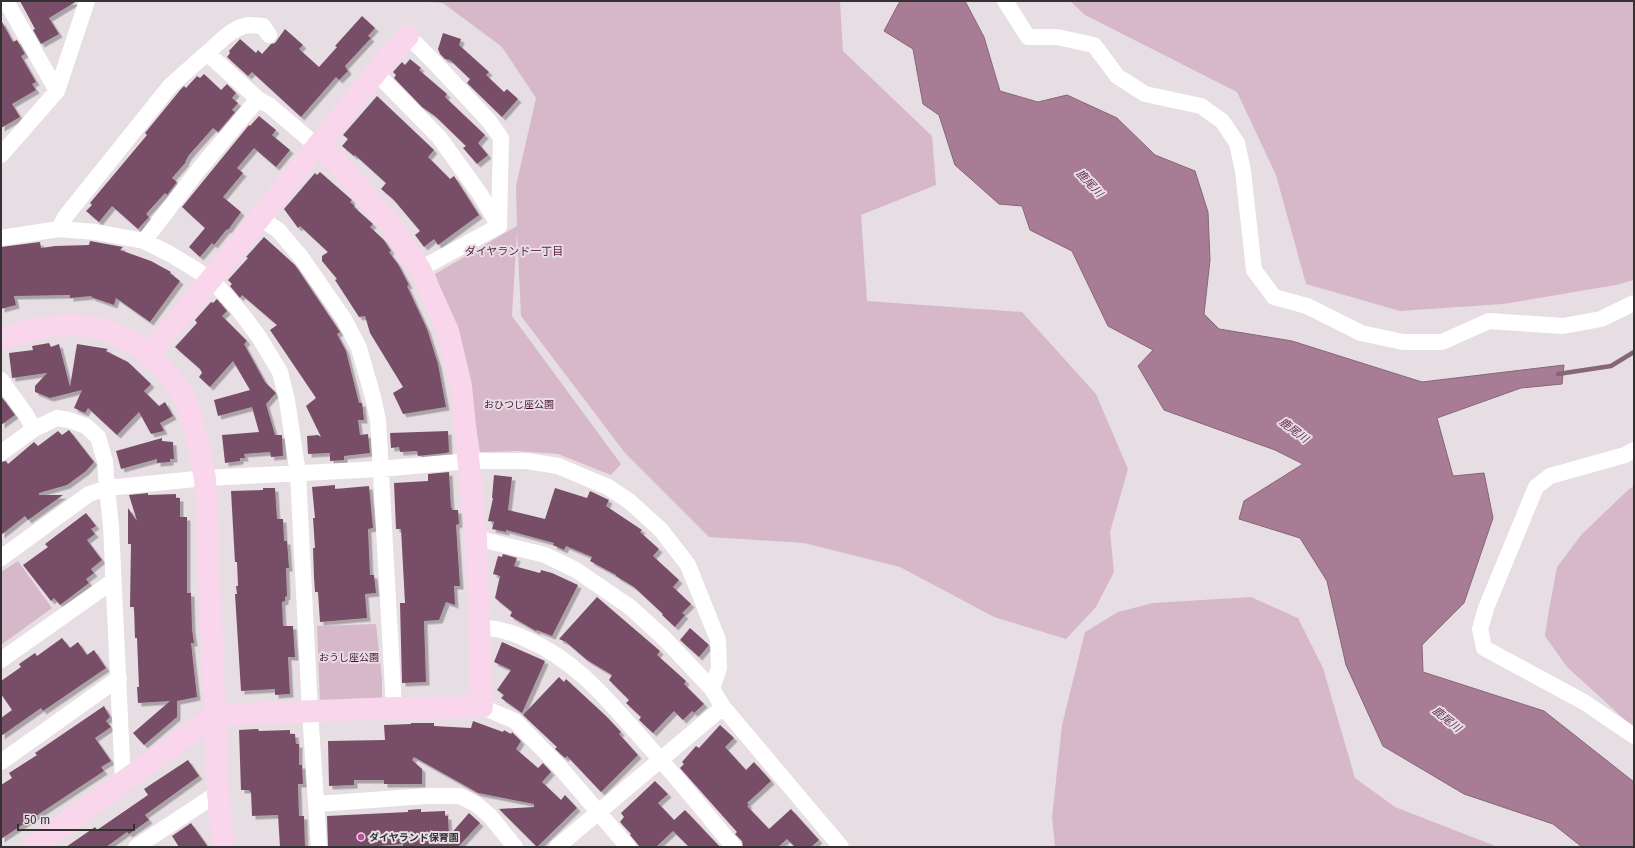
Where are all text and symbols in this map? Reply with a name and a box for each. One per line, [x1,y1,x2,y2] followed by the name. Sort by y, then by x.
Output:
[1074,167,1106,201] water label: 鹿尾川
[465,245,563,258] district label: ダイヤランド一丁目
[484,399,554,411] park label: おひつじ座公園
[1277,415,1312,446] water label: 鹿尾川
[319,652,379,664] park label: おうし座公園
[1430,704,1464,735] water label: 鹿尾川
[18,806,134,832] scale bar
[24,813,50,827] text: 50 m
[356,832,366,842] marker: ダイヤランド保育園
[369,832,459,844] place label: ダイヤランド保育園

